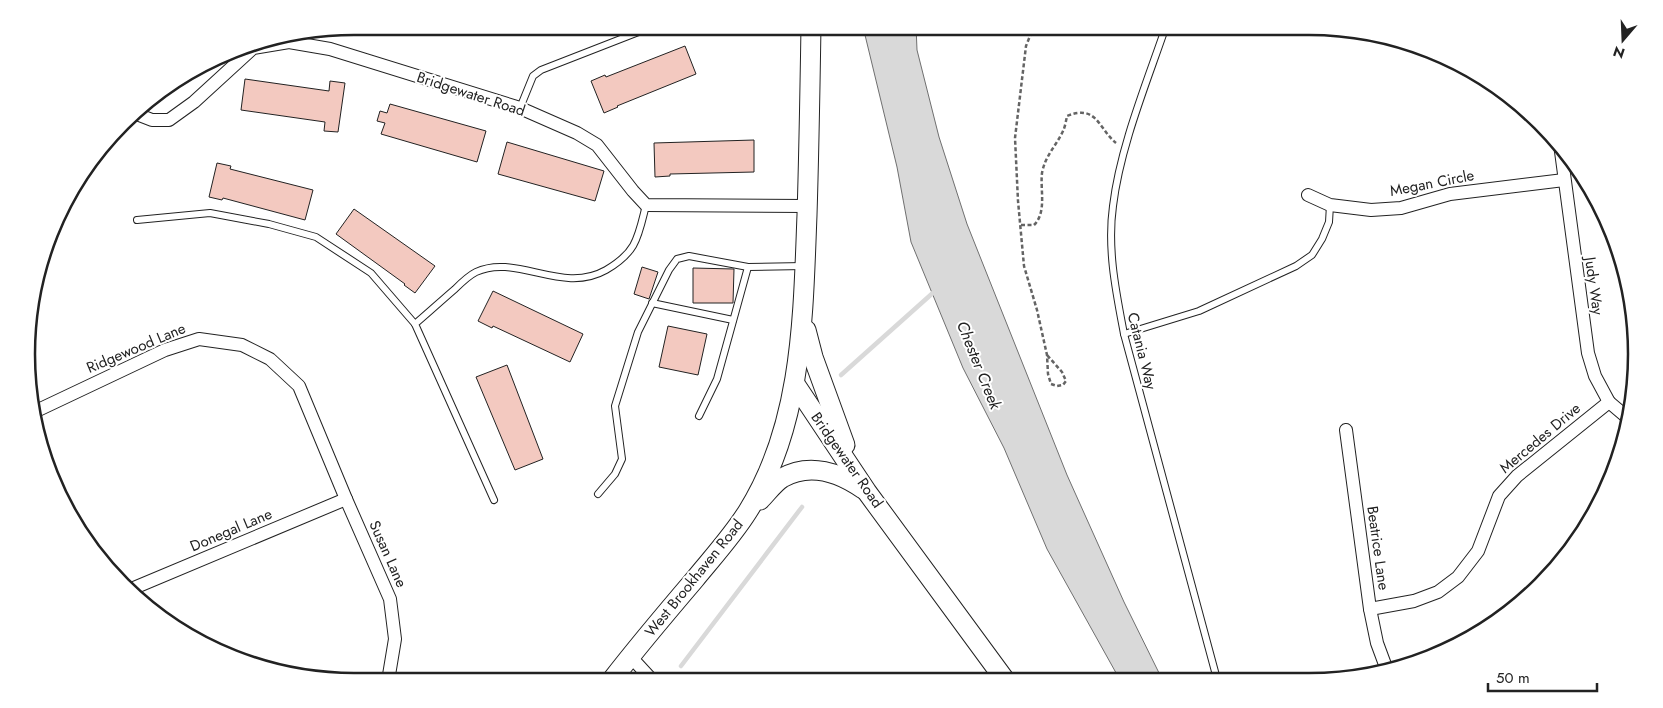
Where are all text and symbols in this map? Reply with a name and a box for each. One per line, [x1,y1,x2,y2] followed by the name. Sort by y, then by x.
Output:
[1598,15,1648,65] north arrow
[1610,41,1627,64] text: N
[414,66,528,122] street label: Bridgewater Road
[1388,164,1476,202] street label: Megan Circle
[1579,254,1609,317] street label: Judy Way
[1122,310,1162,392] street label: Catania Way
[83,317,189,379] street label: Ridgewood Lane
[951,317,1008,414] water label: Chester Creek
[1495,397,1586,479] street label: Mercedes Drive
[806,408,888,512] street label: Bridgewater Road
[187,503,276,557] street label: Donegal Lane
[1361,504,1395,592] street label: Beatrice Lane
[640,514,748,642] street label: West Brookhaven Road
[363,517,413,591] street label: Susan Lane
[1488,660,1597,692] scale bar
[1496,667,1530,689] text: 50 m

